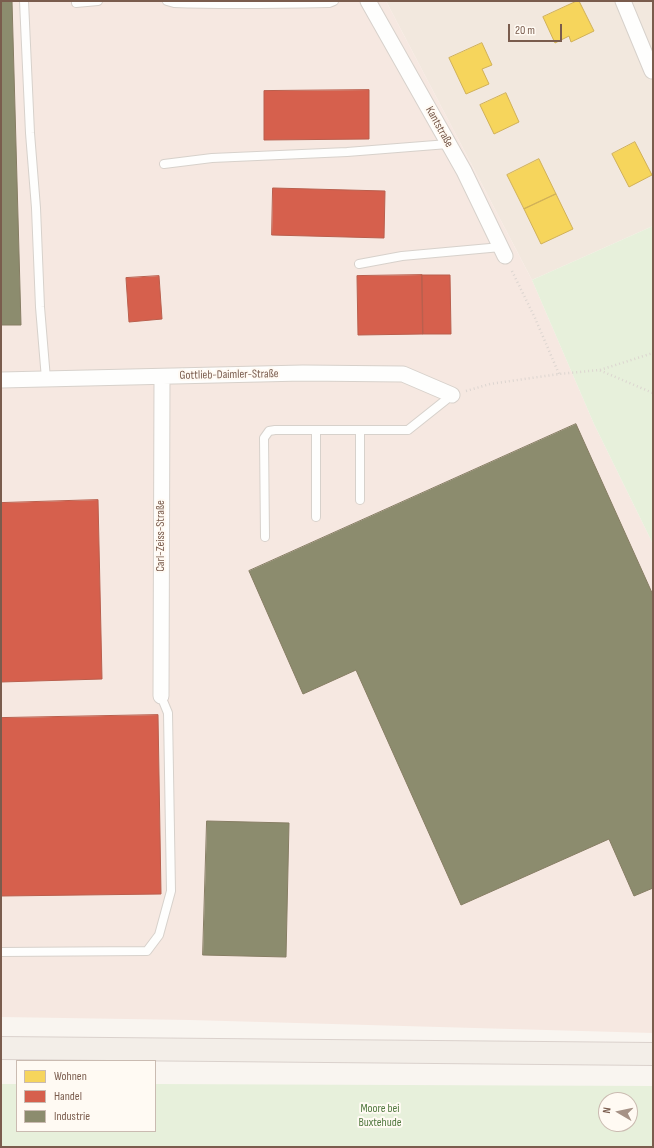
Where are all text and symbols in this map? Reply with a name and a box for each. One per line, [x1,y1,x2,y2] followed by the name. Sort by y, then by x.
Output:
[510,16,564,42] scale bar
[515,23,535,38] text: 20 m
[422,104,456,150] street label: Kantstraße
[179,367,279,383] street label: Gottlieb-Daimler-Straße
[154,500,168,572] street label: Carl-Zeiss-Straße
[16,1060,156,1132] legend
[54,1069,87,1084] text: Wohnen
[54,1089,82,1104] text: Handel
[598,1092,638,1132] north arrow
[358,1102,402,1130] park label: Moore bei Buxtehude
[600,1106,614,1114] text: N
[54,1109,90,1124] text: Industrie

